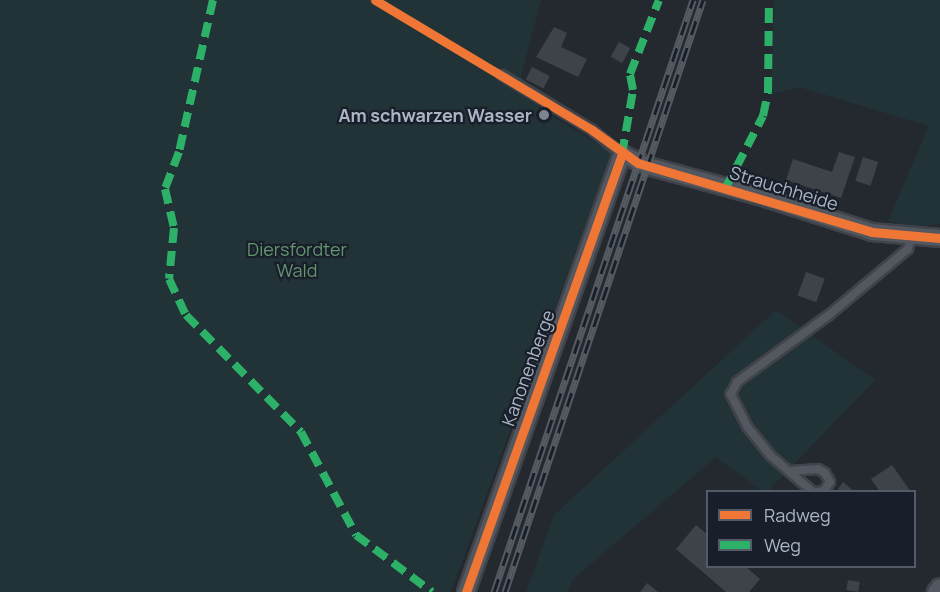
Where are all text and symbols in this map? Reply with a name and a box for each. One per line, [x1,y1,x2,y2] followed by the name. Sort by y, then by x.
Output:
[338,104,532,126] place label: Am schwarzen Wasser
[537,108,551,122] marker: Am schwarzen Wasser
[727,161,841,215] street label: Strauchheide
[247,239,347,282] park label: Diersfordter Wald
[497,307,559,429] street label: Kanonenberge
[706,490,916,568] legend
[764,503,831,527] text: Radweg
[764,533,801,557] text: Weg

